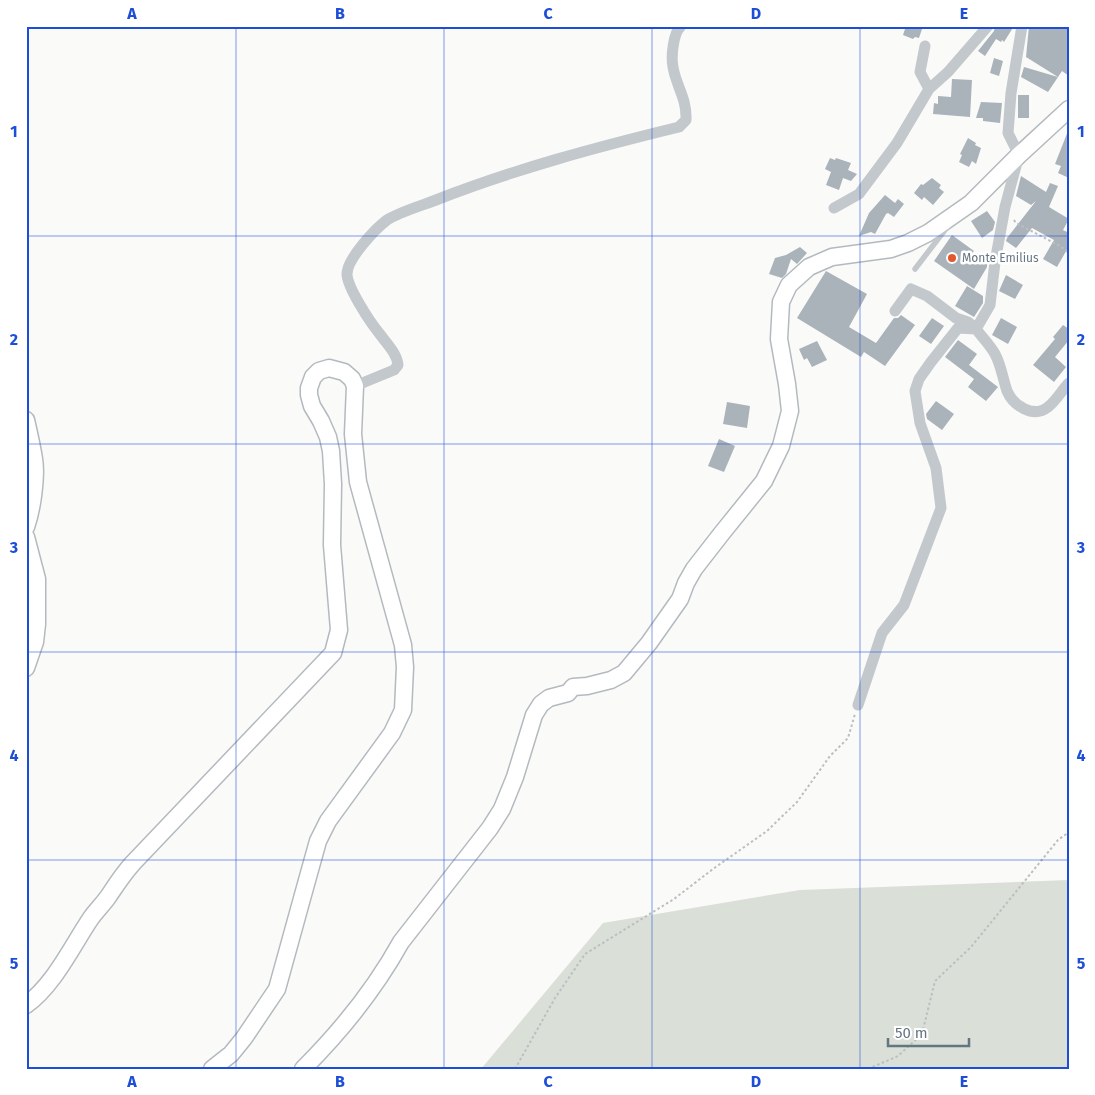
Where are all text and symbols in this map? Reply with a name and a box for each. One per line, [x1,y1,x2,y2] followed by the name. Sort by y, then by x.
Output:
[126,4,137,23] text: A
[335,4,345,23] text: B
[543,4,553,23] text: C
[751,4,761,23] text: D
[960,4,968,23] text: E
[10,122,18,141] text: 1
[1077,122,1085,141] text: 1
[962,251,1039,265] place label: Monte Emilius
[946,252,958,264] marker: Monte Emilius
[10,330,18,349] text: 2
[1077,330,1085,349] text: 2
[9,538,18,557] text: 3
[1076,538,1085,557] text: 3
[9,746,19,765] text: 4
[1076,746,1086,765] text: 4
[10,954,19,973] text: 5
[1077,954,1086,973] text: 5
[888,1015,969,1047] scale bar
[895,1024,928,1042] text: 50 m
[126,1072,137,1091] text: A
[335,1072,345,1091] text: B
[543,1072,553,1091] text: C
[751,1072,761,1091] text: D
[960,1072,968,1091] text: E

